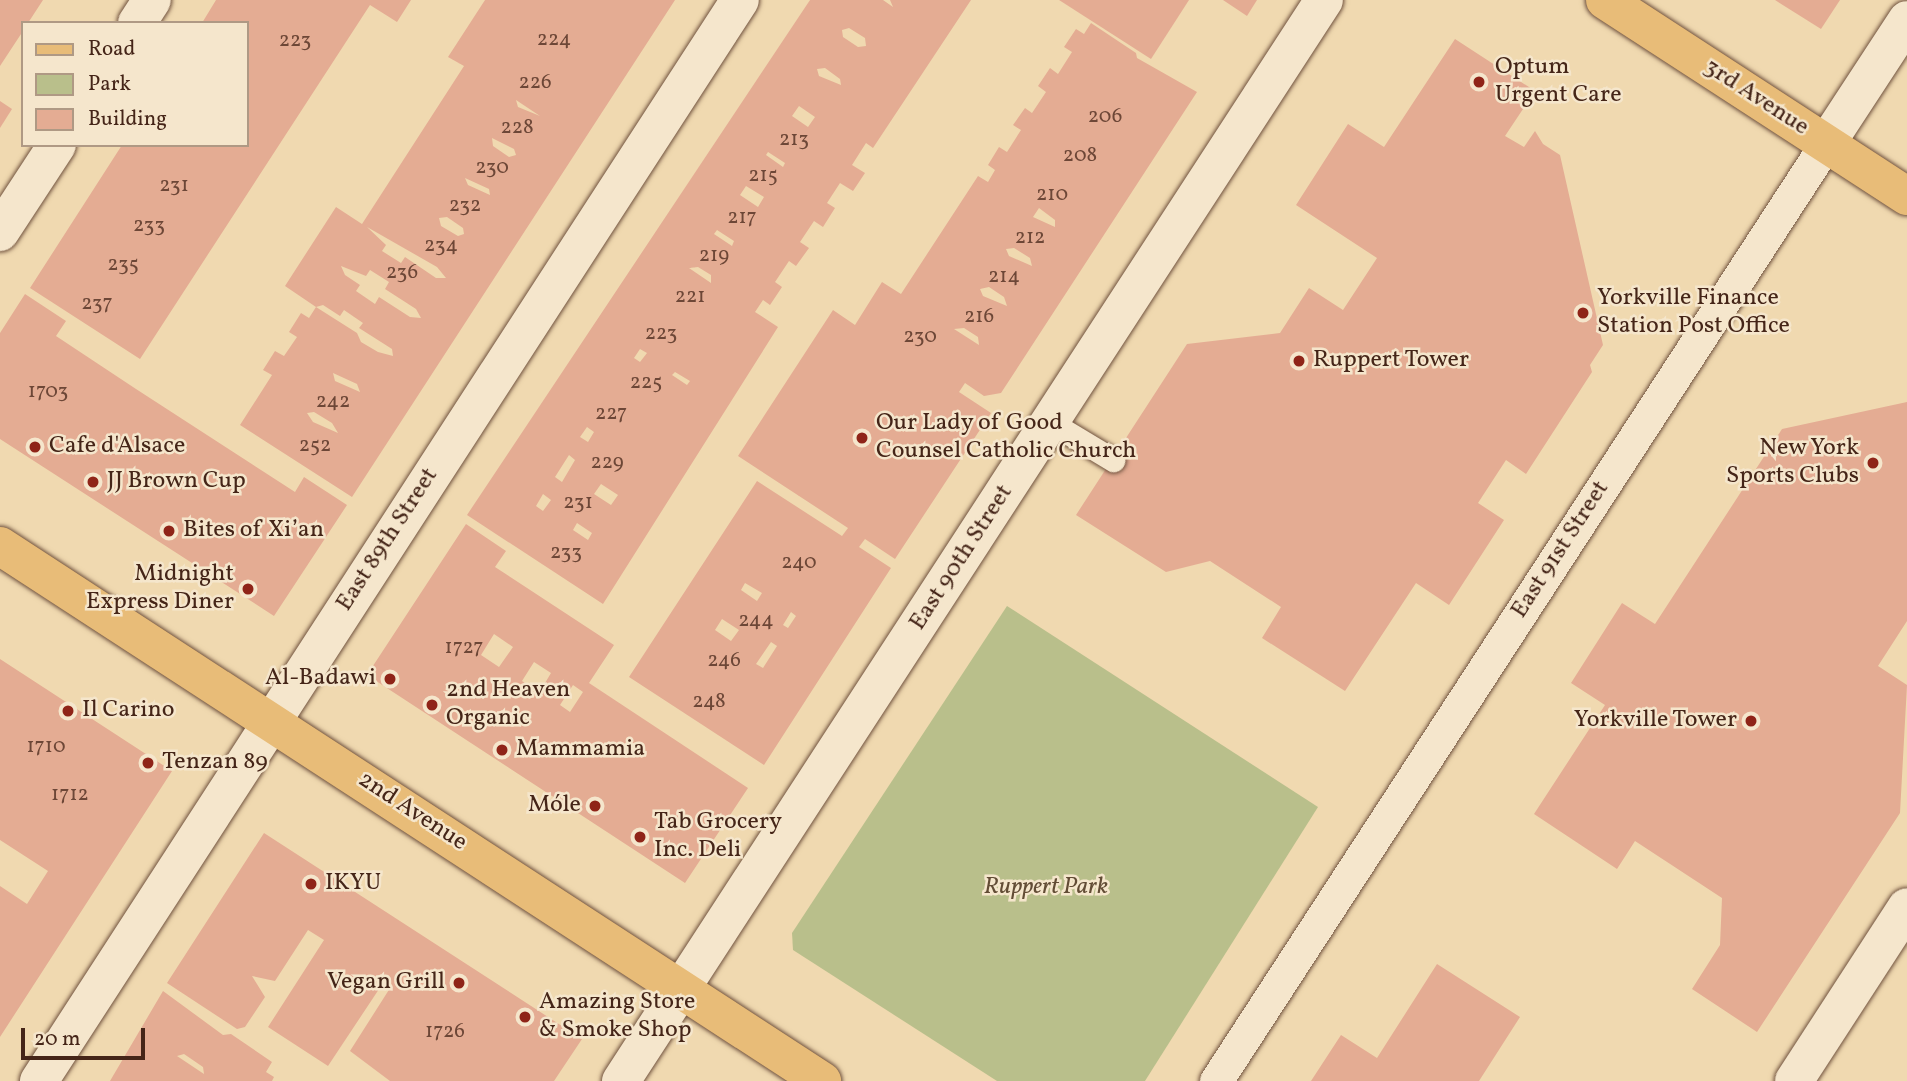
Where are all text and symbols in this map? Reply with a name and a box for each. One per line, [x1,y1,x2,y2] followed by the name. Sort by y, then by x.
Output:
[21,21,248,147] legend
[537,27,571,53] house number: 224
[279,28,311,54] house number: 223
[88,35,135,64] text: Road
[1698,53,1814,143] street label: 3rd Avenue
[1495,54,1622,110] place label: Optum Urgent Care
[88,70,131,99] text: Park
[518,70,552,96] house number: 226
[1469,72,1489,92] marker: Optum Urgent Care
[1088,104,1122,130] house number: 206
[88,105,167,134] text: Building
[500,115,534,141] house number: 228
[779,127,809,153] house number: 213
[1063,143,1097,169] house number: 208
[475,155,509,181] house number: 230
[748,163,778,189] house number: 215
[159,173,189,199] house number: 231
[1036,182,1068,208] house number: 210
[449,193,481,219] house number: 232
[727,205,757,231] house number: 217
[133,213,165,239] house number: 233
[1015,225,1045,251] house number: 212
[424,233,458,259] house number: 234
[699,243,729,269] house number: 219
[107,252,139,278] house number: 235
[386,260,418,286] house number: 236
[988,264,1020,290] house number: 214
[675,284,705,310] house number: 221
[1597,285,1790,341] place label: Yorkville Finance Station Post Office
[81,291,113,317] house number: 237
[964,304,994,330] house number: 216
[1575,305,1591,321] marker: Yorkville Finance Station Post Office
[645,321,677,347] house number: 223
[903,324,937,350] house number: 230
[1313,347,1470,375] place label: Ruppert Tower
[1291,353,1307,369] marker: Ruppert Tower
[630,370,662,396] house number: 225
[28,379,68,405] house number: 1703
[316,389,350,415] house number: 242
[595,401,627,427] house number: 227
[876,410,1136,466] place label: Our Lady of Good Counsel Catholic Church
[854,430,870,446] marker: Our Lady of Good Counsel Catholic Church
[49,433,185,461] place label: Cafe d'Alsace
[299,433,331,459] house number: 252
[1726,435,1859,491] place label: New York Sports Clubs
[27,439,43,455] marker: Cafe d'Alsace
[590,450,624,476] house number: 229
[1865,455,1881,471] marker: New York Sports Clubs
[331,463,445,617] street label: East 89th Street
[107,468,246,496] place label: JJ Brown Cup
[85,474,101,490] marker: JJ Brown Cup
[1506,476,1616,624] street label: East 91st Street
[904,480,1020,636] street label: East 90th Street
[563,490,593,516] house number: 231
[183,517,322,545] place label: Bites of Xi’an
[161,523,177,539] marker: Bites of Xi’an
[550,540,582,566] house number: 233
[781,550,817,576] house number: 240
[86,561,234,617] place label: Midnight Express Diner
[240,581,256,597] marker: Midnight Express Diner
[738,608,774,634] house number: 244
[445,635,483,661] house number: 1727
[707,648,741,674] house number: 246
[265,665,376,693] place label: Al-Badawi
[382,671,398,687] marker: Al-Badawi
[446,677,570,733] place label: 2nd Heaven Organic
[692,689,726,715] house number: 248
[82,697,174,725] place label: Il Carino
[424,697,440,713] marker: 2nd Heaven Organic
[60,703,76,719] marker: Il Carino
[1573,707,1737,735] place label: Yorkville Tower
[1743,713,1759,729] marker: Yorkville Tower
[26,734,66,760] house number: 1710
[516,736,645,764] place label: Mammamia
[494,742,510,758] marker: Mammamia
[162,749,268,777] place label: Tenzan 89
[140,755,156,771] marker: Tenzan 89
[352,766,472,858] street label: 2nd Avenue
[51,782,89,808] house number: 1712
[528,792,581,820] place label: Móle
[587,798,603,814] marker: Móle
[654,809,782,865] place label: Tab Grocery Inc. Deli
[632,829,648,845] marker: Tab Grocery Inc. Deli
[325,870,381,898] place label: IKYU
[984,874,1108,902] park label: Ruppert Park
[303,876,319,892] marker: IKYU
[327,969,445,997] place label: Vegan Grill
[451,975,467,991] marker: Vegan Grill
[539,989,695,1045] place label: Amazing Store & Smoke Shop
[517,1009,533,1025] marker: Amazing Store & Smoke Shop
[24,1014,149,1058] scale bar
[425,1019,465,1045] house number: 1726
[34,1025,80,1054] text: 20 m

